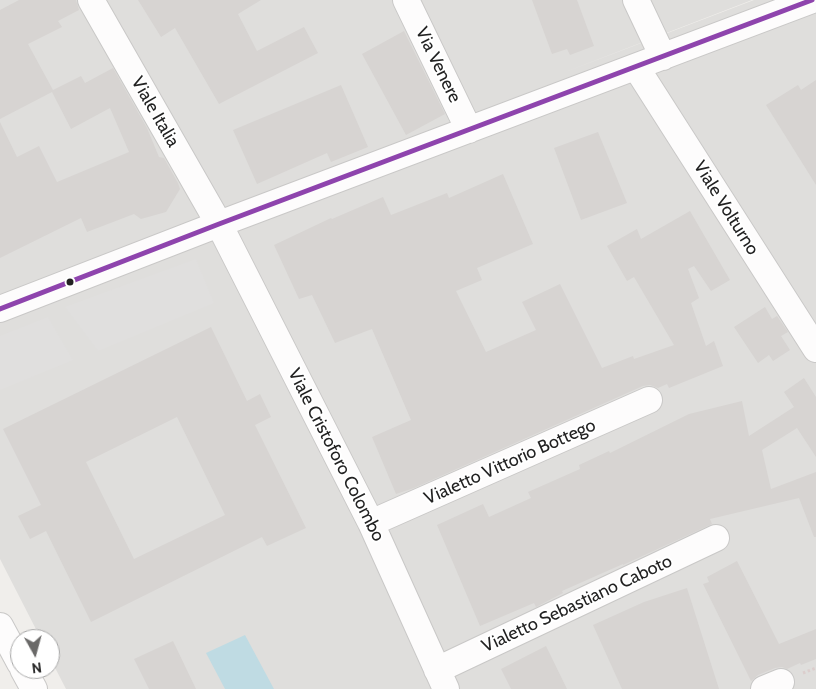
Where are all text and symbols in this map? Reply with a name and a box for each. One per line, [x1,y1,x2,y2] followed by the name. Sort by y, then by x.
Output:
[410,24,466,106] street label: Via Venere
[126,73,184,151] street label: Viale Italia
[689,157,763,259] street label: Viale Volturno
[65,277,75,287] unlabelled marker
[283,365,389,545] street label: Viale Cristoforo Colombo
[421,414,599,510] street label: Vialetto Vittorio Bottego
[478,550,676,658] street label: Vialetto Sebastiano Caboto
[10,629,60,679] north arrow
[31,658,43,677] text: N

